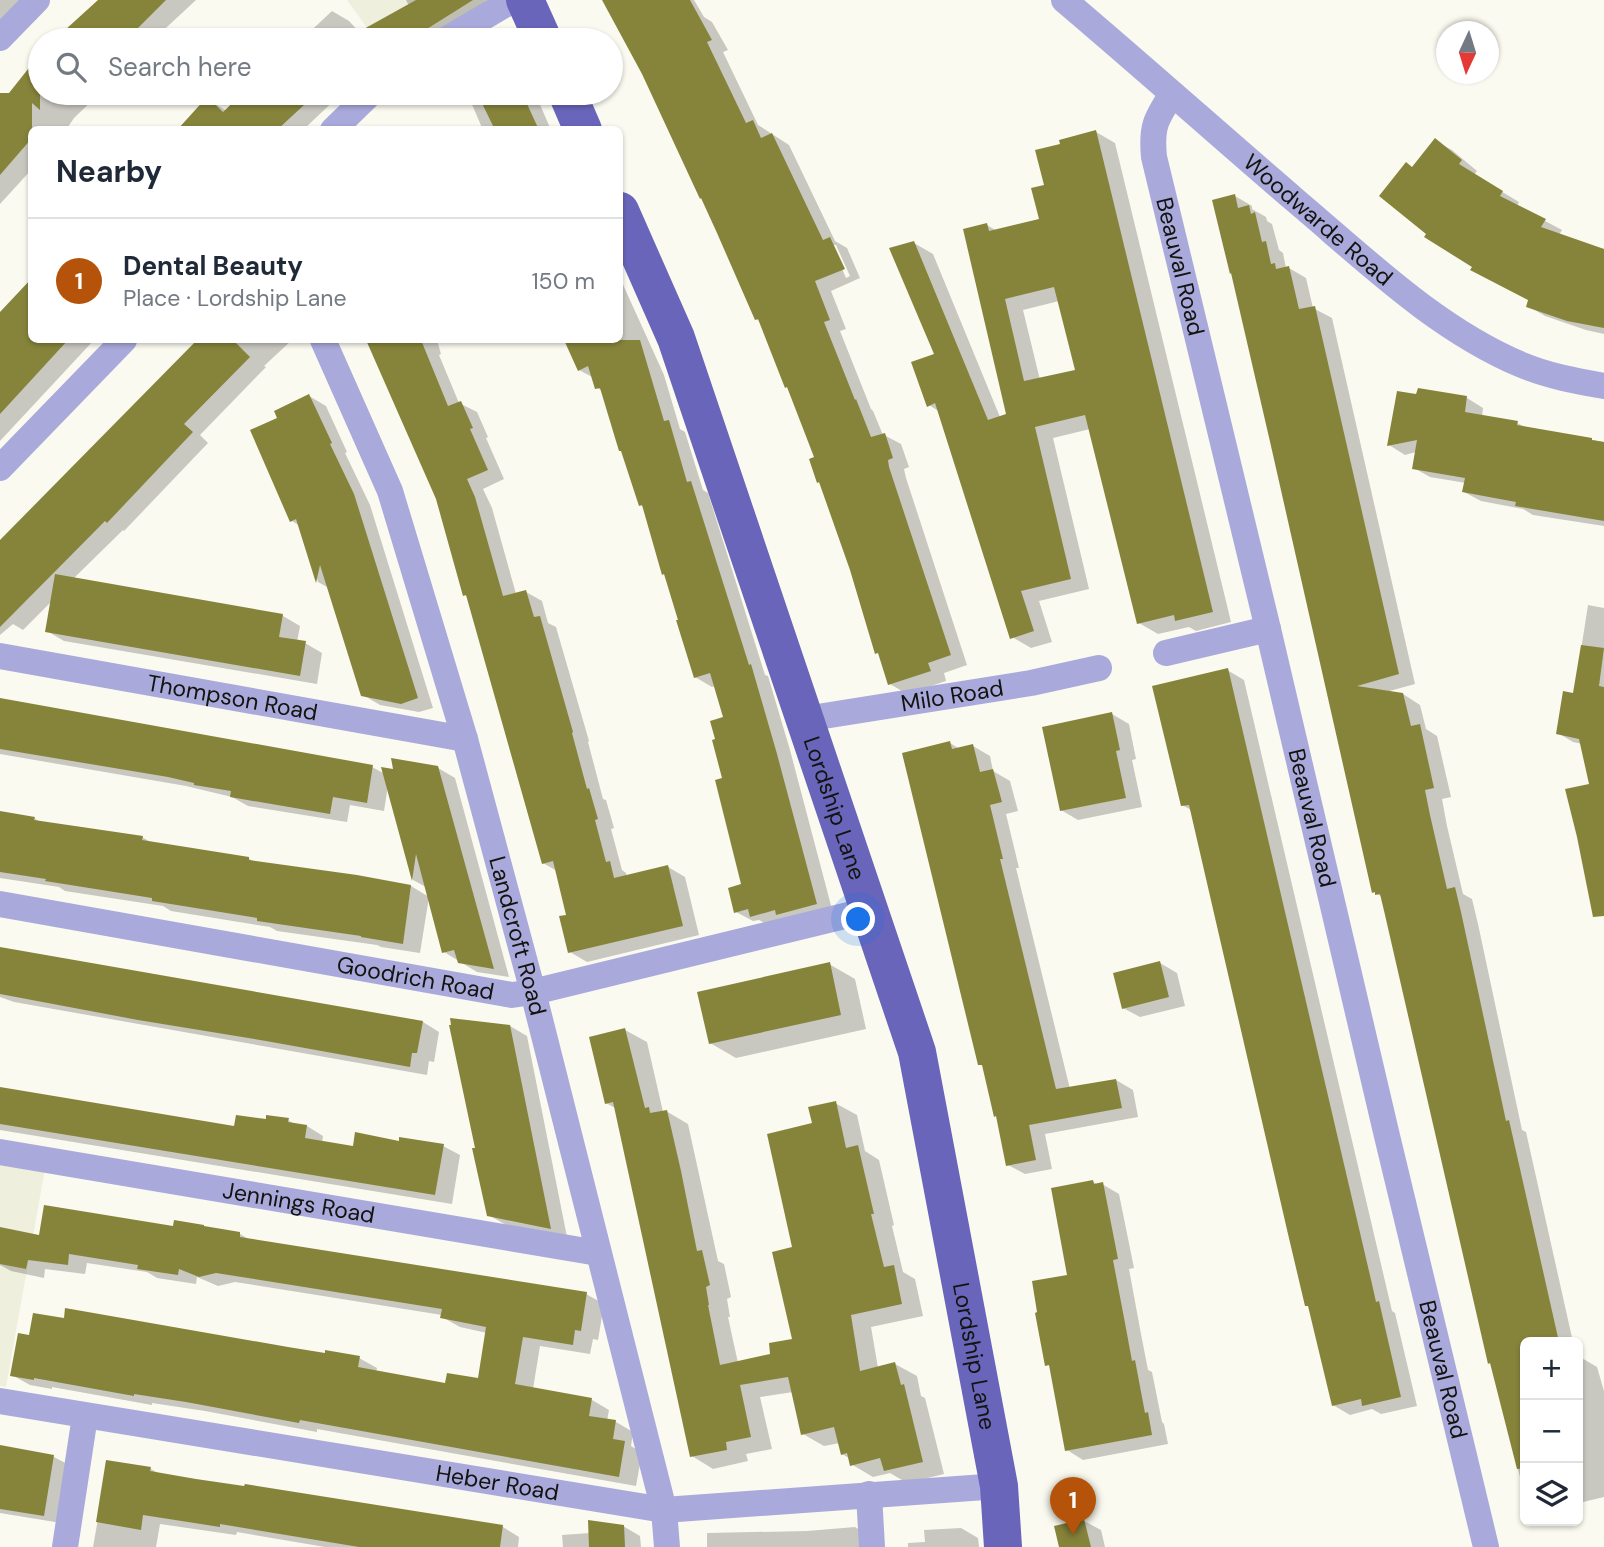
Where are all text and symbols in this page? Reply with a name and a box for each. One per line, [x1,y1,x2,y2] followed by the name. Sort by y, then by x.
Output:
[1436,21,1499,84] north arrow
[28,28,623,105] search box
[52,48,90,86] icon: search
[108,50,251,84] text: Search here
[1237,147,1399,292] street label: Woodwarde Road
[56,152,162,191] text: Nearby
[1149,194,1212,339] street label: Beauval Road
[123,249,303,283] text: Dental Beauty
[75,266,83,296] text: 1
[531,266,595,296] text: 150 m
[123,283,346,313] text: Place · Lordship Lane
[145,668,320,727] street label: Thompson Road
[899,673,1006,719] street label: Milo Road
[797,732,873,884] street label: Lordship Lane
[1282,745,1343,890] street label: Beauval Road
[482,853,553,1019] street label: Landcroft Road
[841,902,875,936] your location
[334,949,497,1007] street label: Goodrich Road
[220,1175,377,1230] street label: Jennings Road
[946,1280,1003,1433] street label: Lordship Lane
[1412,1297,1474,1442] street label: Beauval Road
[1520,1337,1583,1526] map controls
[1520,1337,1583,1400] button: +
[1520,1400,1583,1463] button: −
[434,1458,561,1508] street label: Heber Road
[1520,1463,1583,1526] button: layers
[1050,1477,1096,1535] pin: 1

